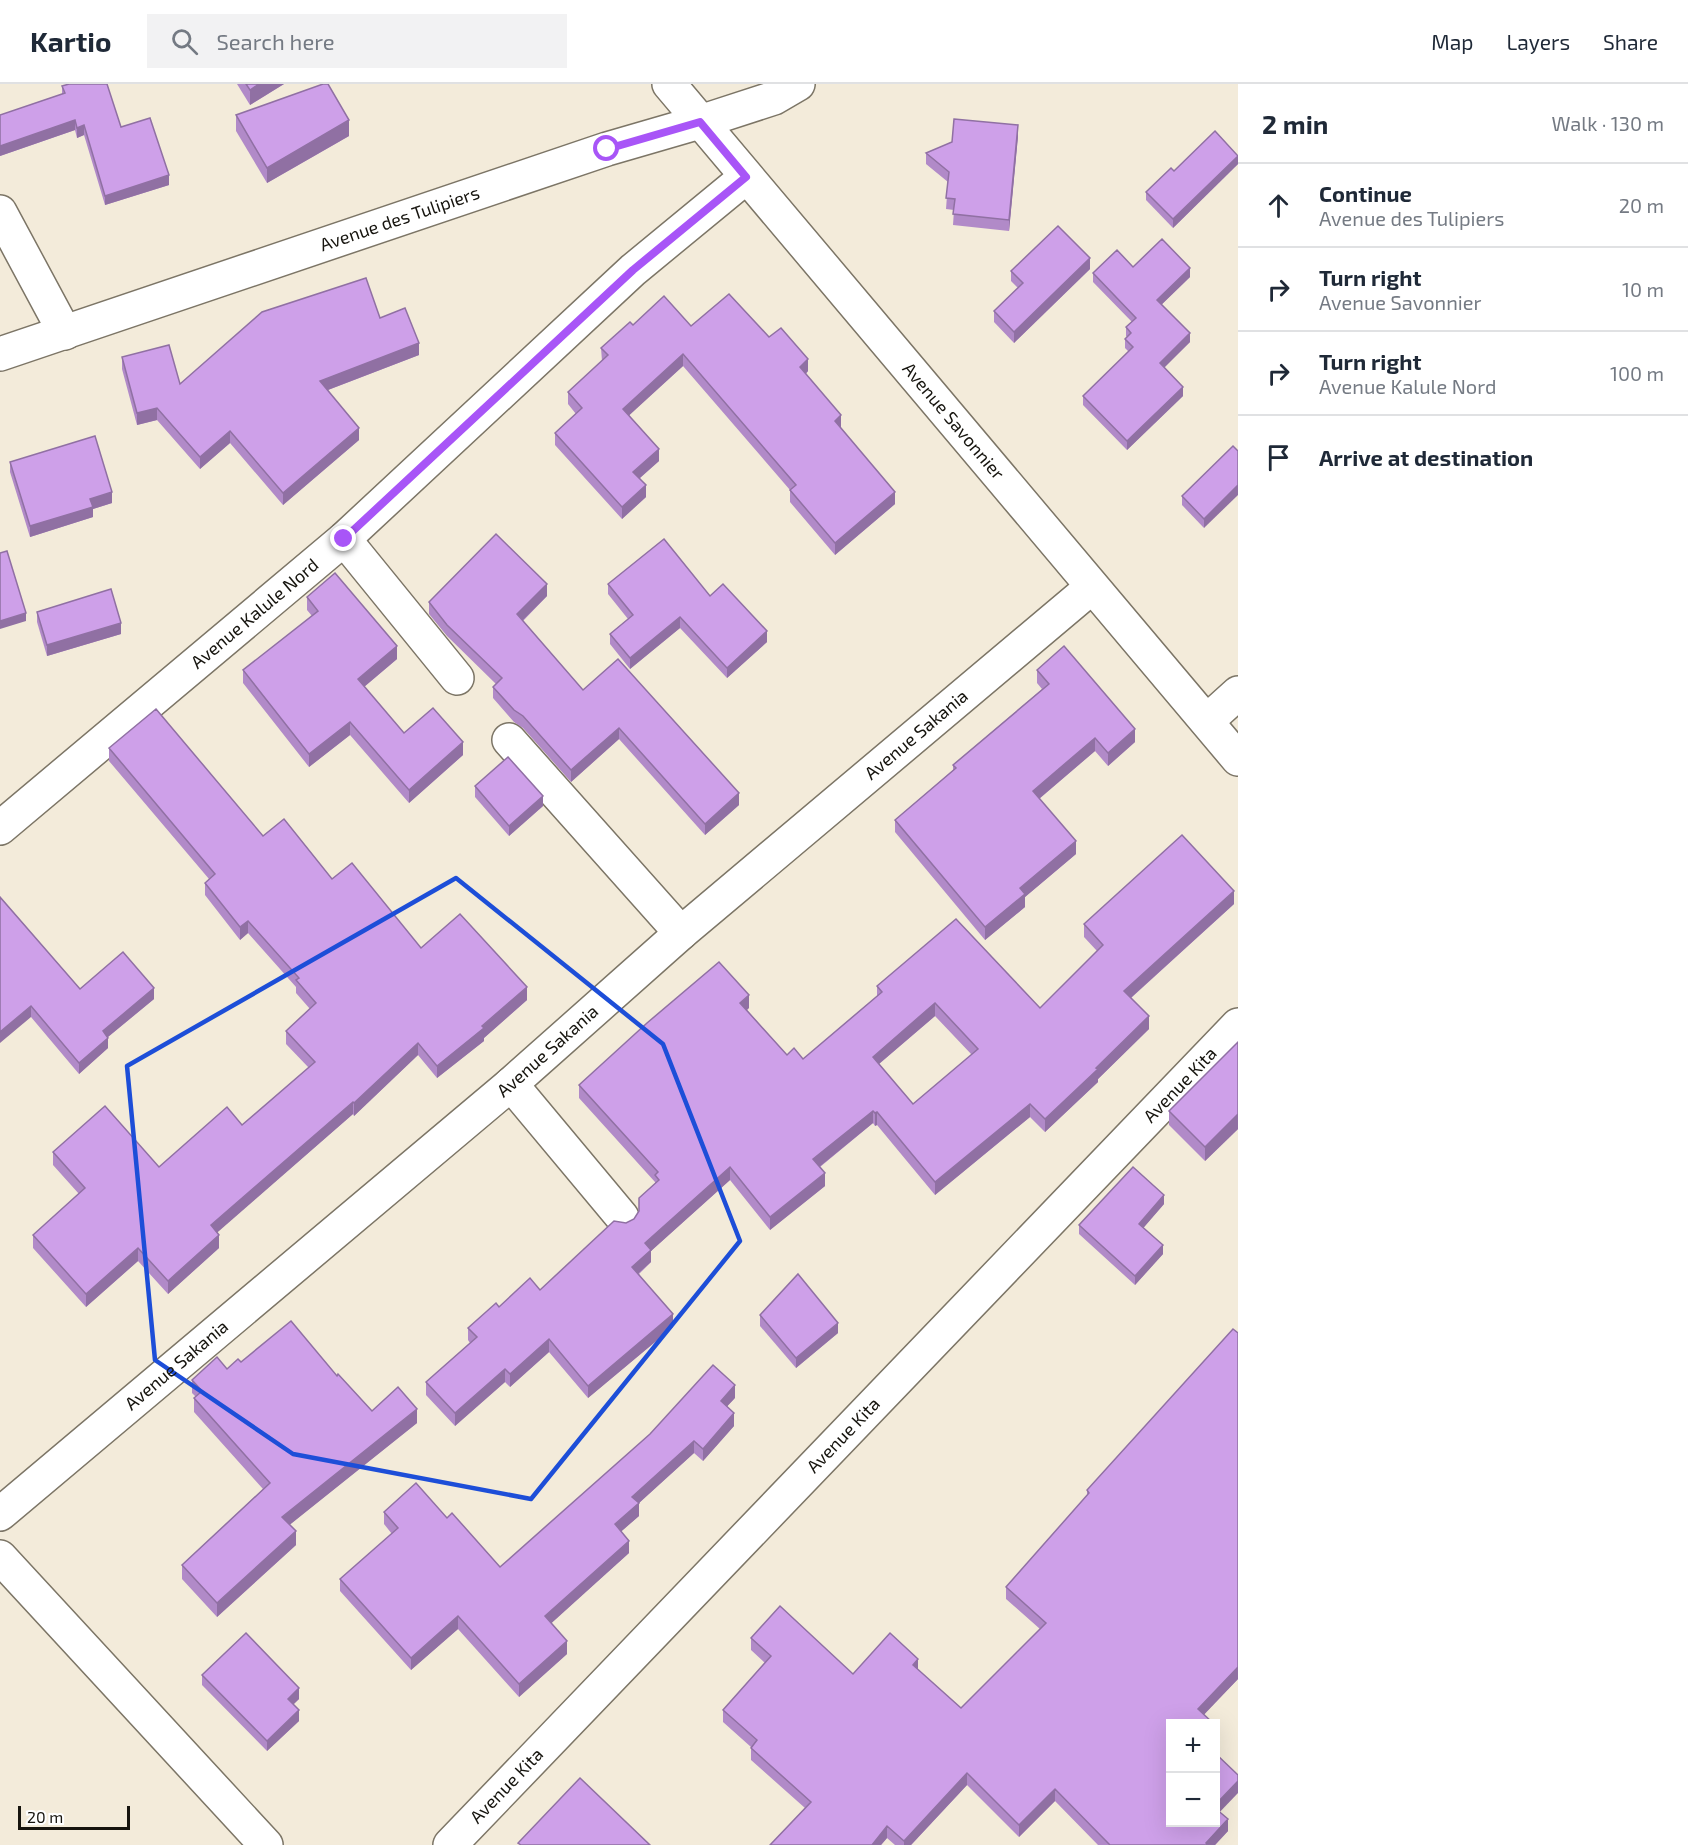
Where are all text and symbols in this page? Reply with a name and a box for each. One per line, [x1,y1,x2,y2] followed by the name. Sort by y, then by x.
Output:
[147,14,567,68] search box
[30,24,111,58] text: Kartio
[168,25,201,58] icon: search
[216,28,335,54] text: Search here
[1431,29,1473,54] text: Map
[1506,29,1570,54] text: Layers
[1603,29,1658,54] text: Share
[1262,108,1328,139] text: 2 min
[1552,111,1664,135] text: Walk · 130 m
[593,135,619,161] route start
[1319,180,1412,206] text: Continue
[317,181,482,255] street label: Avenue des Tulipiers
[1262,189,1295,222] icon: ahead
[1619,193,1664,217] text: 20 m
[1319,206,1504,230] text: Avenue des Tulipiers
[1319,264,1421,290] text: Turn right
[1262,273,1295,306] icon: right
[1622,277,1664,301] text: 10 m
[1319,290,1481,314] text: Avenue Savonnier
[1319,348,1421,374] text: Turn right
[1262,357,1295,390] icon: right
[898,358,1010,484] street label: Avenue Savonnier
[1610,361,1664,385] text: 100 m
[1319,374,1497,398] text: Avenue Kalule Nord
[1262,441,1295,474] icon: arrive
[1319,444,1533,470] text: Arrive at destination
[330,525,356,551] route end
[186,553,323,673] street label: Avenue Kalule Nord
[860,684,972,784] street label: Avenue Sakania
[492,1000,602,1101] street label: Avenue Sakania
[1138,1042,1221,1127] street label: Avenue Kita
[120,1315,232,1414] street label: Avenue Sakania
[802,1392,884,1477] street label: Avenue Kita
[1166,1719,1220,1827] map controls
[1166,1719,1220,1773] button: +
[465,1743,547,1827] street label: Avenue Kita
[1166,1773,1220,1827] button: −
[18,1803,130,1830] scale bar
[27,1807,63,1826] text: 20 m

